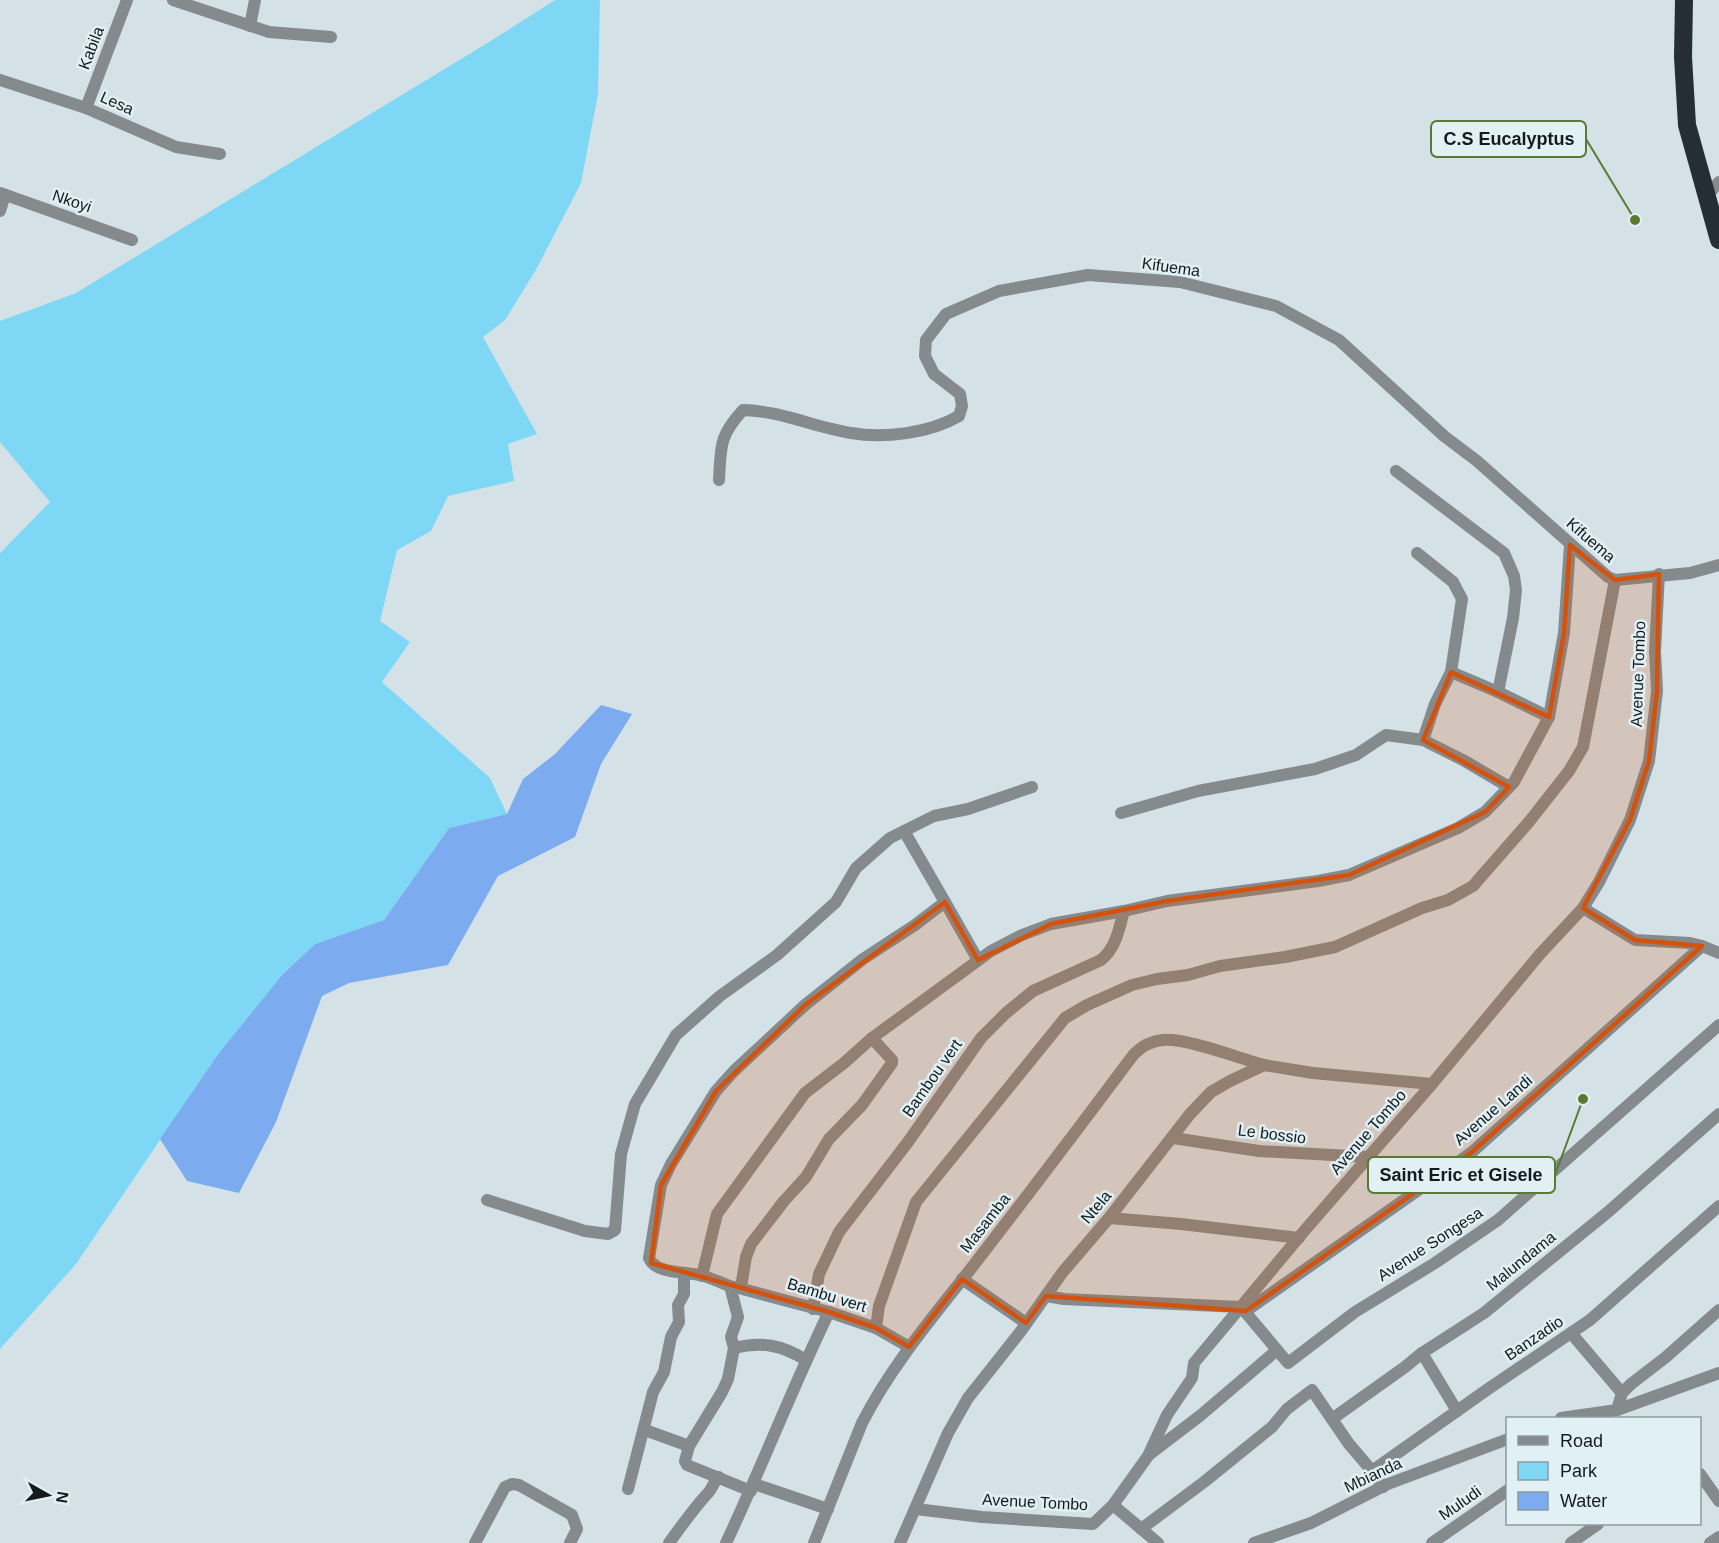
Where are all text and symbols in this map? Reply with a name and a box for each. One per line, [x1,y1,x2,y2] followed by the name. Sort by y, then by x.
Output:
[75,24,107,72] street label: Kabila
[98,88,136,118] street label: Lesa
[1431,121,1586,157] callout: C.S Eucalyptus
[1443,129,1575,149] text: C.S Eucalyptus
[50,186,94,216] street label: Nkoyi
[1141,254,1201,280] street label: Kifuema
[1563,514,1619,566] street label: Kifuema
[1628,621,1648,727] street label: Avenue Tombo
[899,1036,965,1120] street label: Bambou vert
[1451,1072,1535,1148] street label: Avenue Landi
[1327,1086,1409,1178] street label: Avenue Tombo
[1237,1121,1307,1147] street label: Le bossio
[1368,1157,1555,1193] callout: Saint Eric et Gisele
[1379,1165,1543,1185] text: Saint Eric et Gisele
[1077,1187,1115,1227] street label: Ntela
[957,1190,1013,1256] street label: Masamba
[1374,1204,1486,1284] street label: Avenue Songesa
[1483,1228,1559,1294] street label: Malundama
[785,1275,869,1315] street label: Bambu vert
[1502,1312,1566,1364] street label: Banzadio
[1506,1417,1701,1525] legend
[1560,1431,1603,1451] text: Road
[1342,1454,1404,1496] street label: Mbianda
[1560,1461,1598,1481] text: Park
[18,1465,78,1525] north arrow
[1436,1483,1484,1523] street label: Muludi
[53,1490,72,1504] text: N
[982,1491,1089,1513] street label: Avenue Tombo
[1560,1491,1607,1511] text: Water

